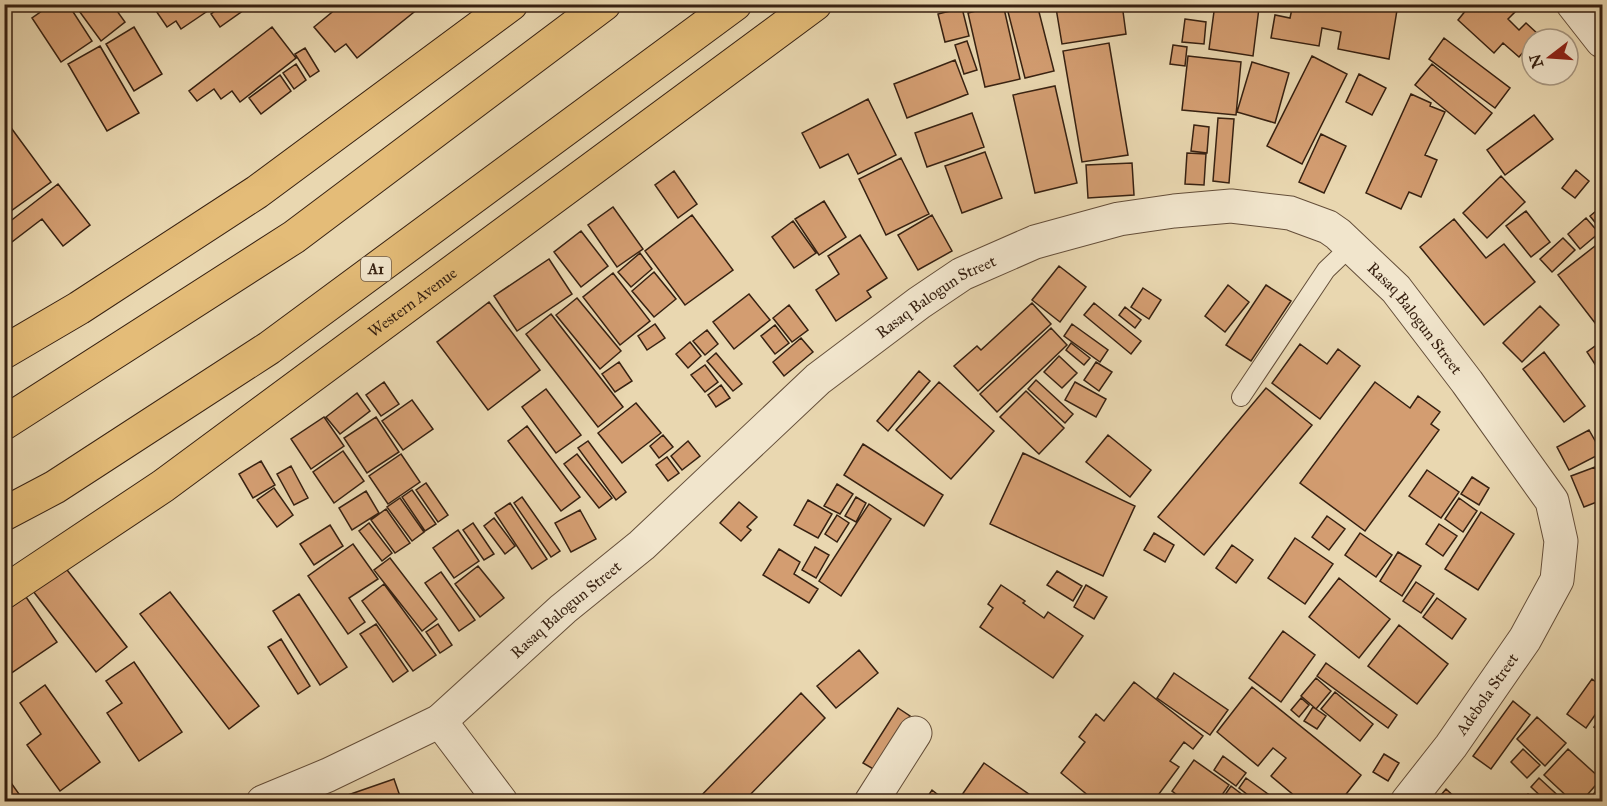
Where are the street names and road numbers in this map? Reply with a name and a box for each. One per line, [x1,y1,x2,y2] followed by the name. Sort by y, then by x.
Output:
[872,251,999,342] street label: Rasaq Balogun Street
[361,257,391,281] road number: A1
[1364,258,1467,378] street label: Rasaq Balogun Street
[364,263,461,341] street label: Western Avenue
[506,556,625,662] street label: Rasaq Balogun Street
[1451,649,1522,739] street label: Adebola Street

